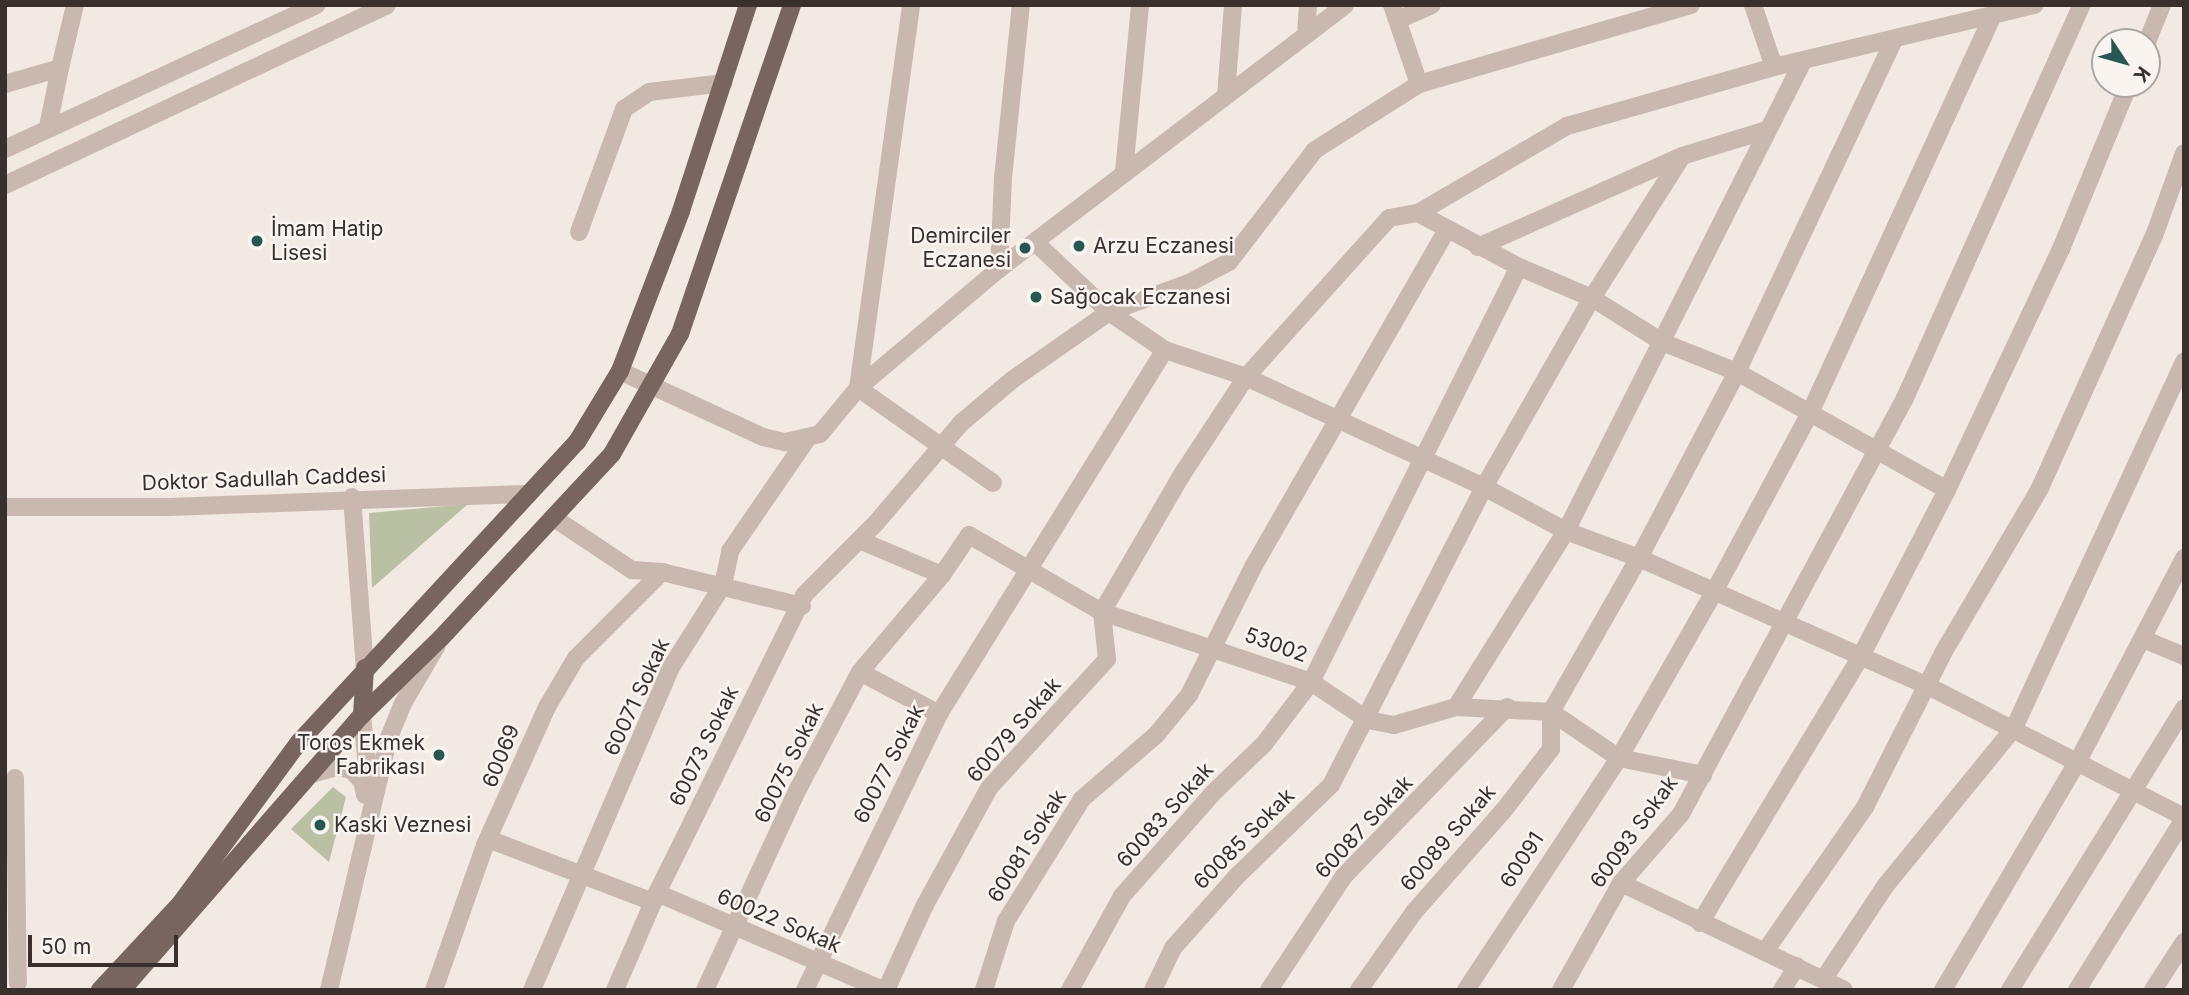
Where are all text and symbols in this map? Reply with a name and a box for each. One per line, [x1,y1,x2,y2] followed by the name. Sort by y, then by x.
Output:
[2091,28,2161,98] north arrow
[2128,62,2155,87] text: K
[271,216,383,266] place label: İmam Hatip Lisesi
[910,223,1011,273] place label: Demirciler Eczanesi
[249,233,265,249] marker: İmam Hatip Lisesi
[1093,233,1234,259] place label: Arzu Eczanesi
[1071,238,1087,254] marker: Arzu Eczanesi
[1017,240,1033,256] marker: Demirciler Eczanesi
[1050,284,1231,310] place label: Sağocak Eczanesi
[1028,289,1044,305] marker: Sağocak Eczanesi
[141,462,387,496] street label: Doktor Sadullah Caddesi
[1241,622,1311,668] street label: 53002
[599,634,675,760] street label: 60071 Sokak
[962,672,1066,788] street label: 60079 Sokak
[664,682,744,810] street label: 60073 Sokak
[749,699,829,827] street label: 60075 Sokak
[848,700,930,828] street label: 60077 Sokak
[477,721,525,791] street label: 60069
[297,730,425,780] place label: Toros Ekmek Fabrikası
[431,747,447,763] marker: Toros Ekmek Fabrikası
[1111,757,1219,873] street label: 60083 Sokak
[1310,770,1418,884] street label: 60087 Sokak
[1585,771,1683,893] street label: 60093 Sokak
[1395,780,1501,896] street label: 60089 Sokak
[1188,783,1300,895] street label: 60085 Sokak
[982,785,1072,907] street label: 60081 Sokak
[334,812,471,838] place label: Kaski Veznesi
[312,817,328,833] marker: Kaski Veznesi
[1495,828,1549,892] street label: 60091
[713,884,845,958] street label: 60022 Sokak
[32,922,182,966] scale bar
[41,934,91,959] text: 50 m

